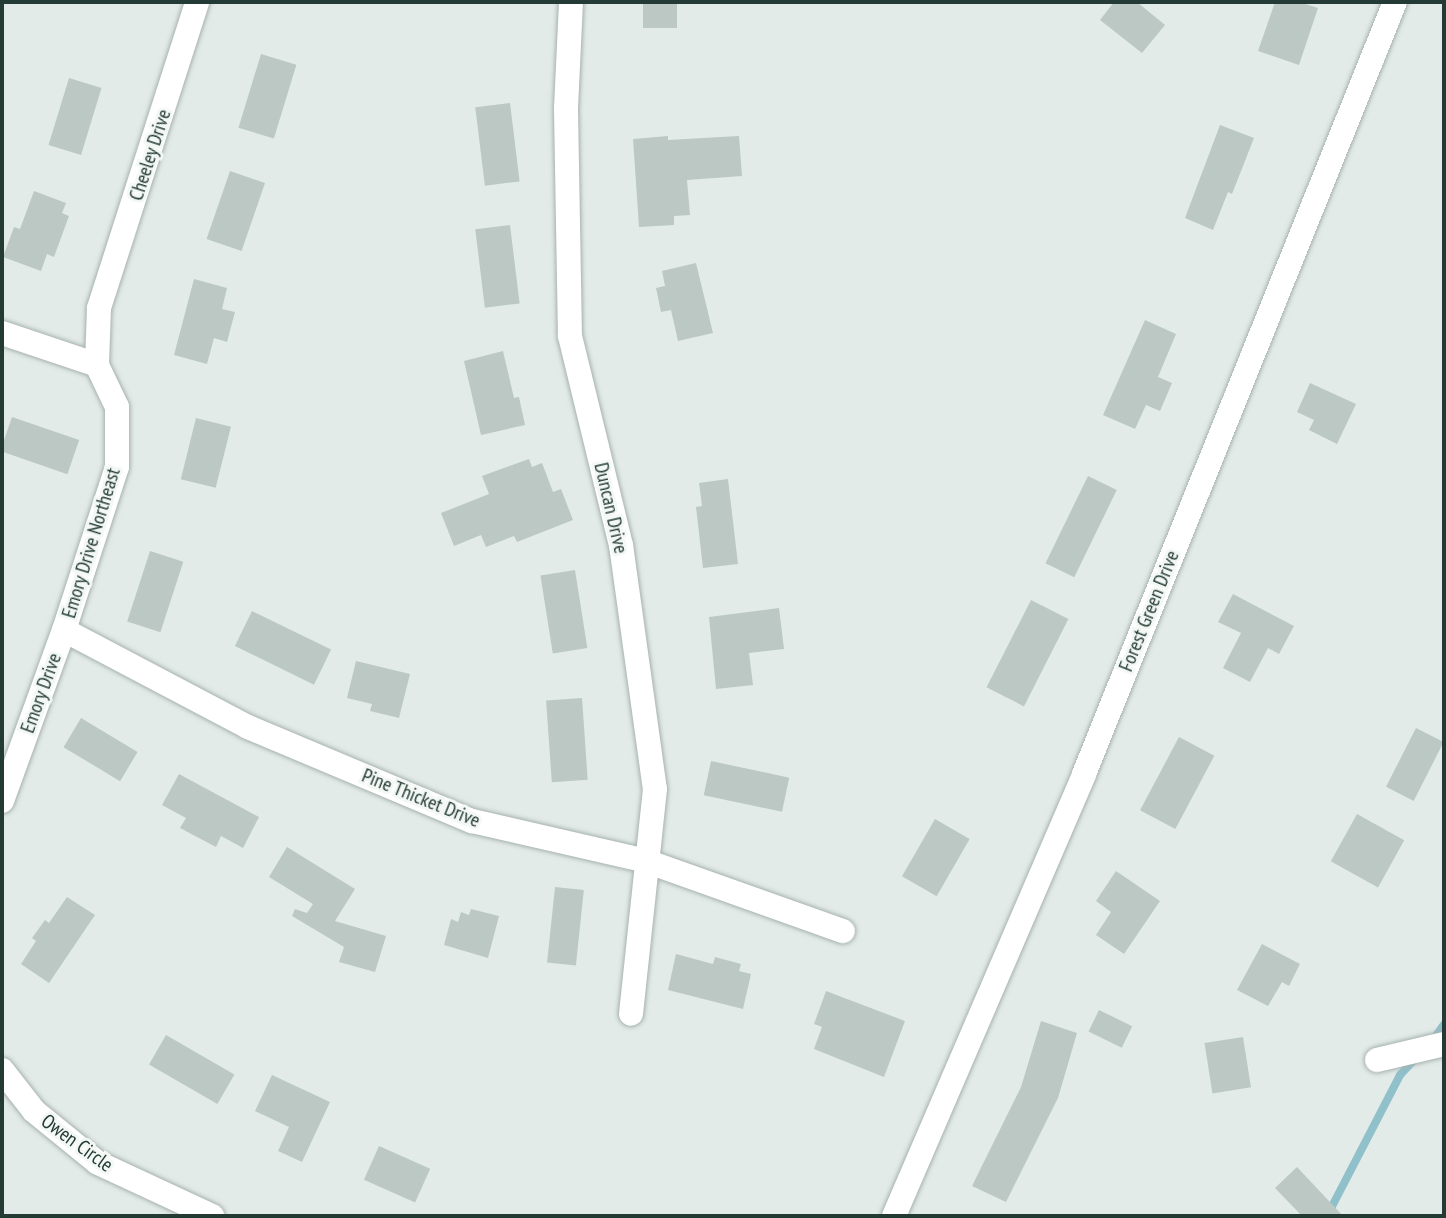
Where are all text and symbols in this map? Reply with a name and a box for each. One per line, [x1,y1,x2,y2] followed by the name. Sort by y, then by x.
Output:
[124,106,176,204] street label: Cheeley Drive
[589,460,633,556] street label: Duncan Drive
[57,465,125,621] street label: Emory Drive Northeast
[1114,547,1184,675] street label: Forest Green Drive
[15,650,67,736] street label: Emory Drive
[358,763,484,833] street label: Pine Thicket Drive
[36,1109,118,1177] street label: Owen Circle

